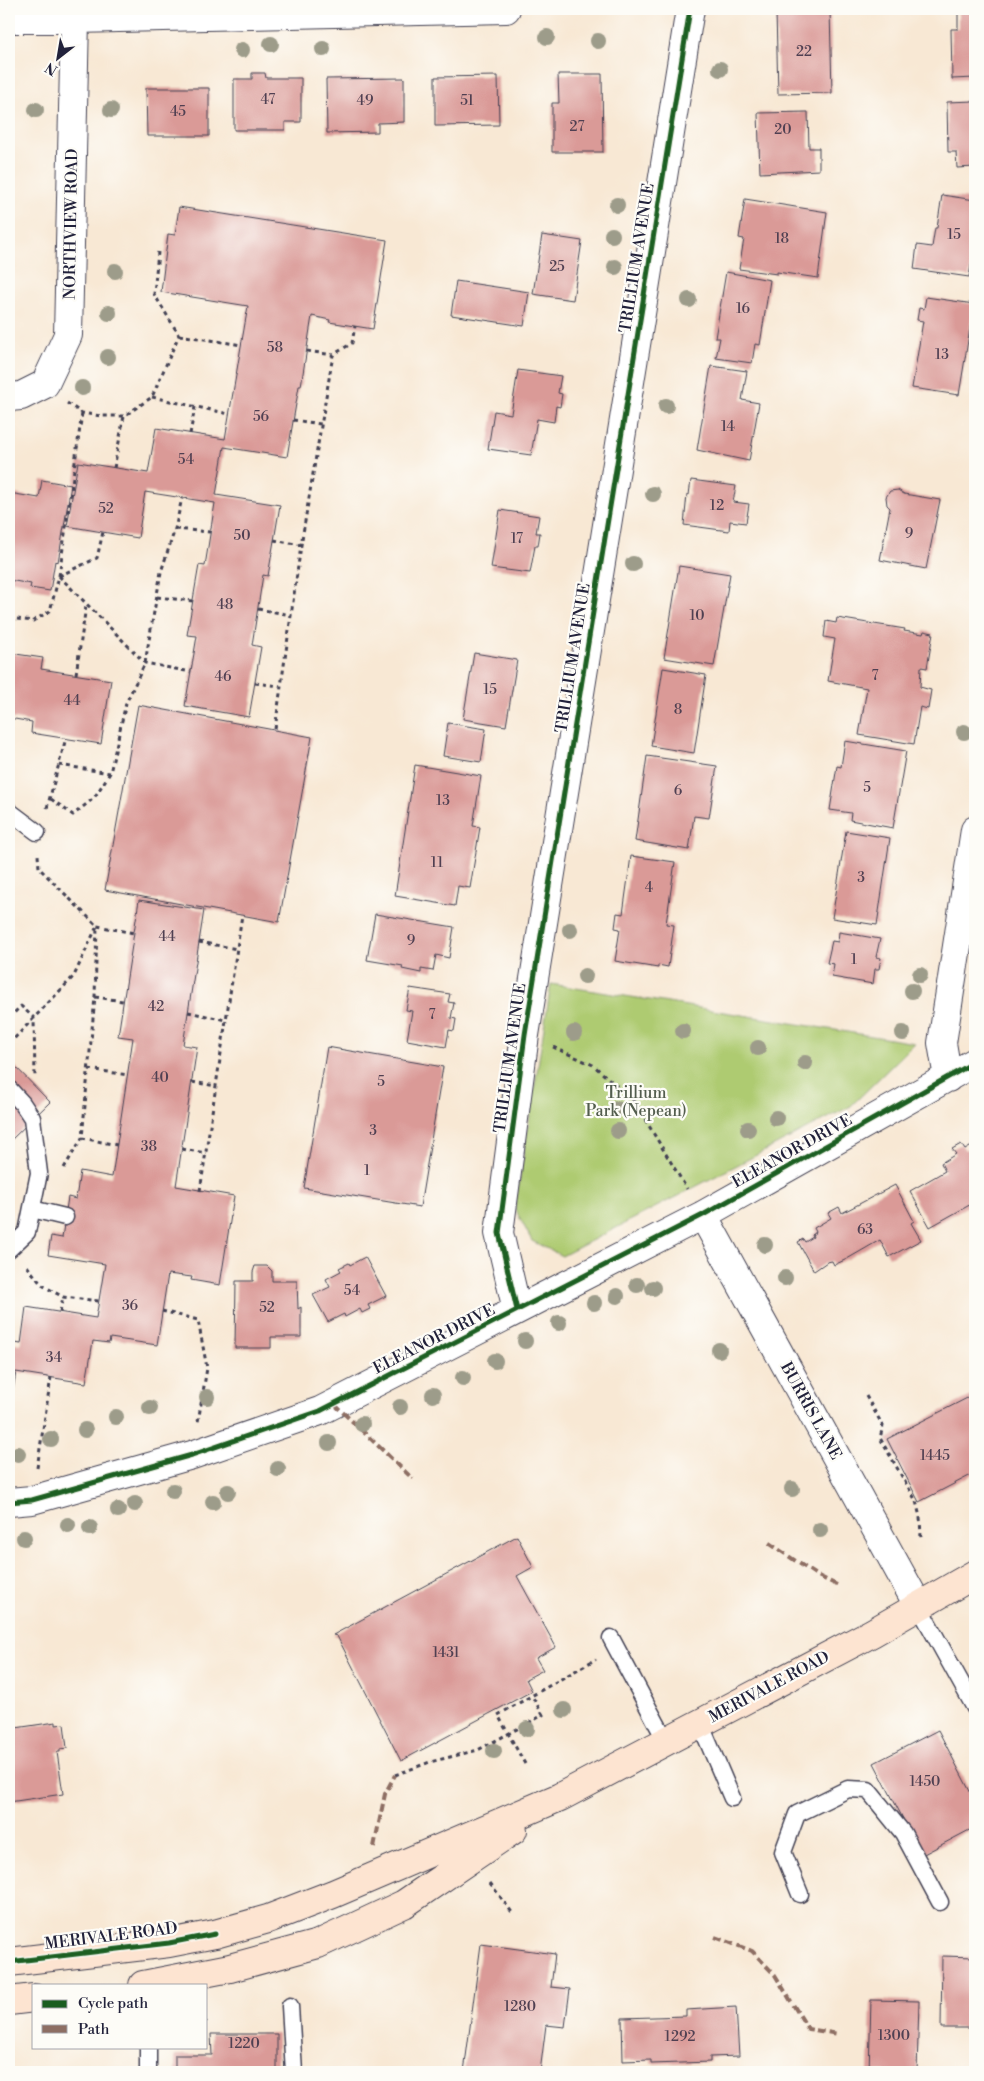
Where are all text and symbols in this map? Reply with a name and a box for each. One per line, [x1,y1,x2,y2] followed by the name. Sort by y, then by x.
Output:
[32,32,82,82] north arrow
[796,43,812,61] house number: 22
[42,58,61,79] text: N
[261,91,275,109] house number: 47
[357,92,373,110] house number: 49
[460,92,474,110] house number: 51
[170,103,186,121] house number: 45
[570,118,584,136] house number: 27
[774,121,792,139] house number: 20
[60,148,82,300] street label: NORTHVIEW ROAD
[615,182,659,334] street label: TRILLIUM AVENUE
[947,226,961,244] house number: 15
[775,230,789,248] house number: 18
[549,258,565,276] house number: 25
[736,300,751,318] house number: 16
[267,339,283,357] house number: 58
[935,346,949,364] house number: 13
[253,408,270,426] house number: 56
[721,418,735,436] house number: 14
[178,451,194,469] house number: 54
[710,497,724,515] house number: 12
[98,500,114,518] house number: 52
[905,525,913,543] house number: 9
[234,527,251,545] house number: 50
[511,530,523,548] house number: 17
[551,582,595,734] street label: TRILLIUM AVENUE
[217,596,233,614] house number: 48
[690,607,704,625] house number: 10
[871,667,879,685] house number: 7
[215,668,232,686] house number: 46
[483,681,497,699] house number: 15
[64,692,80,710] house number: 44
[674,701,682,719] house number: 8
[863,779,871,797] house number: 5
[674,782,683,800] house number: 6
[436,792,450,810] house number: 13
[431,854,443,872] house number: 11
[857,869,865,887] house number: 3
[645,879,653,897] house number: 4
[159,928,175,946] house number: 44
[407,932,415,950] house number: 9
[851,951,857,969] house number: 1
[490,982,530,1134] street label: TRILLIUM AVENUE
[148,998,164,1016] house number: 42
[428,1006,436,1024] house number: 7
[151,1069,169,1087] house number: 40
[377,1073,385,1091] house number: 5
[585,1083,687,1121] park label: Trillium Park (Nepean)
[728,1110,856,1192] street label: ELEANOR DRIVE
[369,1122,377,1140] house number: 3
[141,1138,157,1156] house number: 38
[364,1162,370,1180] house number: 1
[857,1221,873,1239] house number: 63
[344,1282,360,1300] house number: 54
[122,1297,139,1315] house number: 36
[259,1299,275,1317] house number: 52
[370,1300,498,1378] street label: ELEANOR DRIVE
[46,1349,62,1367] house number: 34
[776,1358,846,1463] street label: BURRIS LANE
[920,1447,950,1465] house number: 1445
[432,1644,460,1662] house number: 1431
[705,1647,833,1727] street label: MERIVALE ROAD
[910,1773,940,1791] house number: 1450
[43,1918,179,1954] street label: MERIVALE ROAD
[32,1984,208,2048] legend
[78,1994,148,2013] text: Cycle path
[504,1998,536,2016] house number: 1280
[78,2020,110,2039] text: Path
[878,2027,910,2045] house number: 1300
[665,2028,695,2046] house number: 1292
[228,2035,260,2053] house number: 1220

